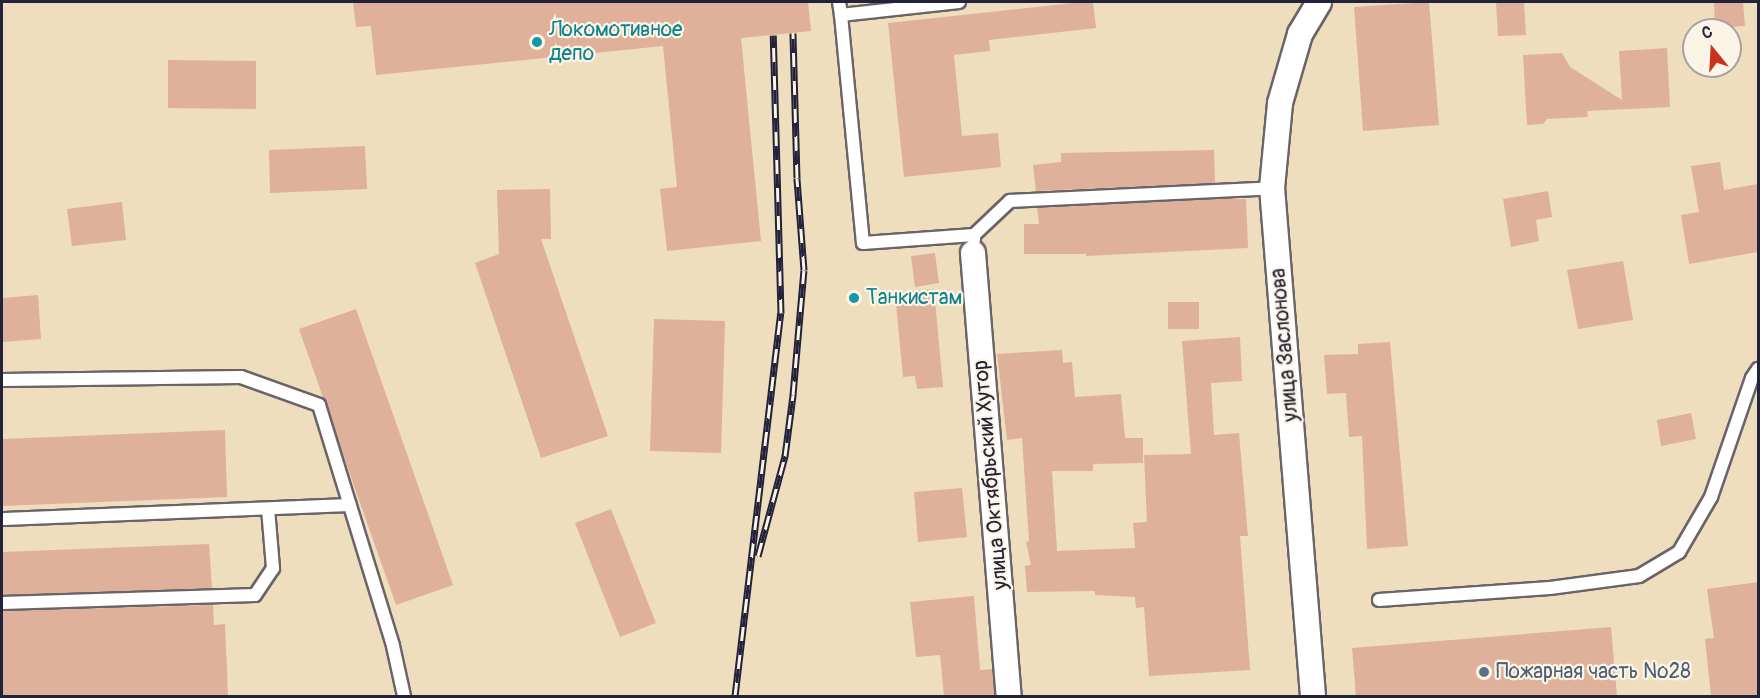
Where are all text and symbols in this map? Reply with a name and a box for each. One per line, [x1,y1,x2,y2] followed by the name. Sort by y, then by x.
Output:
[549,17,682,67] place label: Локомотивное депо
[1682,18,1742,78] north arrow
[1699,22,1715,44] text: С
[530,35,544,49] marker: Локомотивное депо
[1266,267,1304,423] street label: улица Заслонова
[866,285,962,311] place label: Танкистам
[847,291,861,305] marker: Танкистам
[968,359,1014,591] street label: улица Октябрьский Хутор
[1496,659,1691,685] place label: Пожарная часть №28
[1477,665,1491,679] marker: Пожарная часть №28

